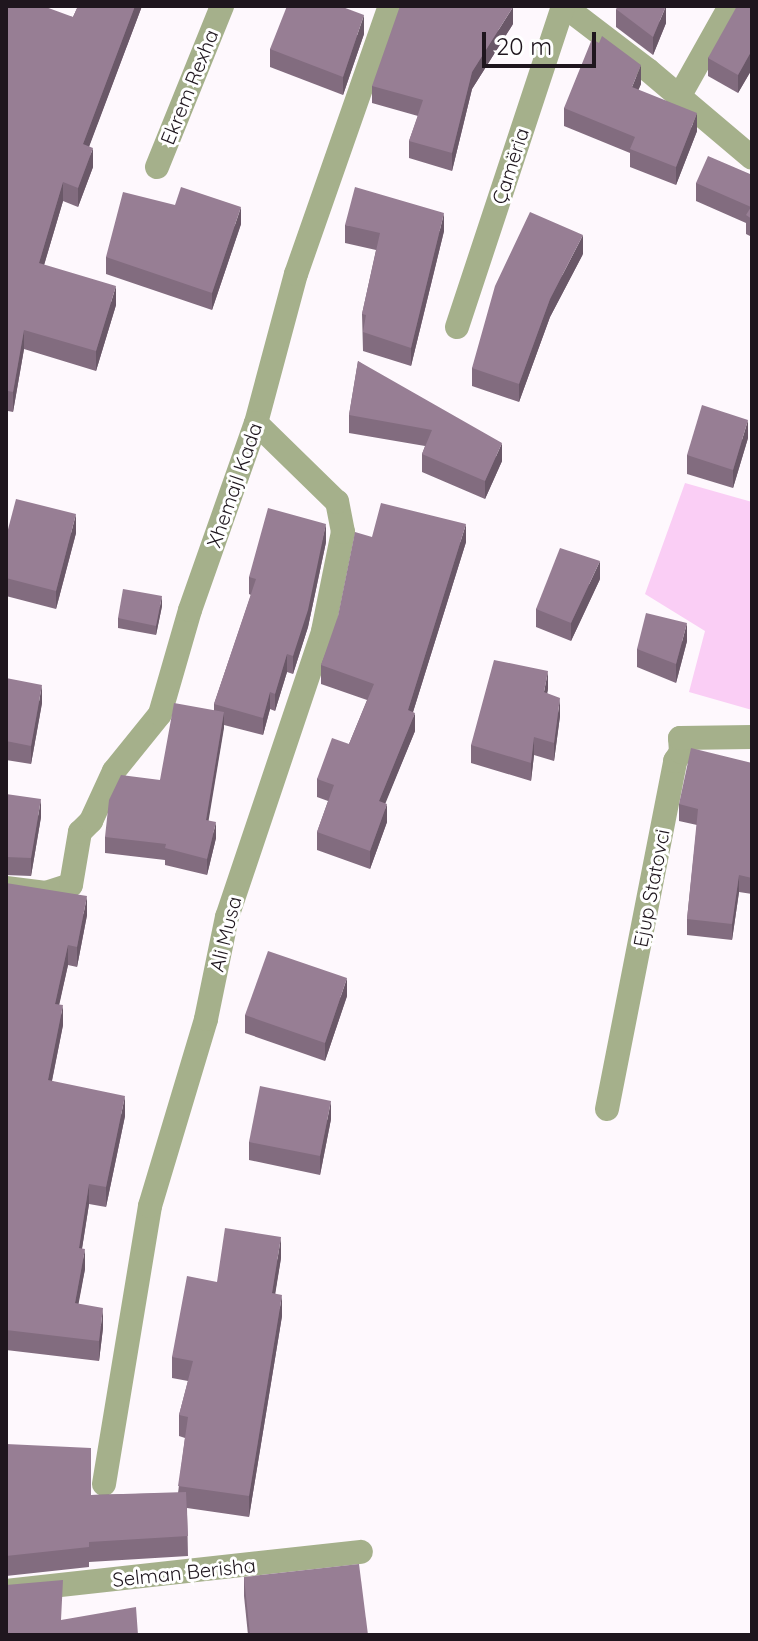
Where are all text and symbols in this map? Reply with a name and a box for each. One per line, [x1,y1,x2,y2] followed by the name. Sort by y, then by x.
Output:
[486,16,600,66] scale bar
[155,26,223,148] street label: Ekrem Rexha
[496,31,552,61] text: 20 m
[486,125,534,207] street label: Çamëria
[201,419,267,551] street label: Xhemajl Kada
[628,827,674,949] street label: Ejup Statovci
[204,894,246,974] street label: Ali Musa
[111,1553,257,1591] street label: Selman Berisha

